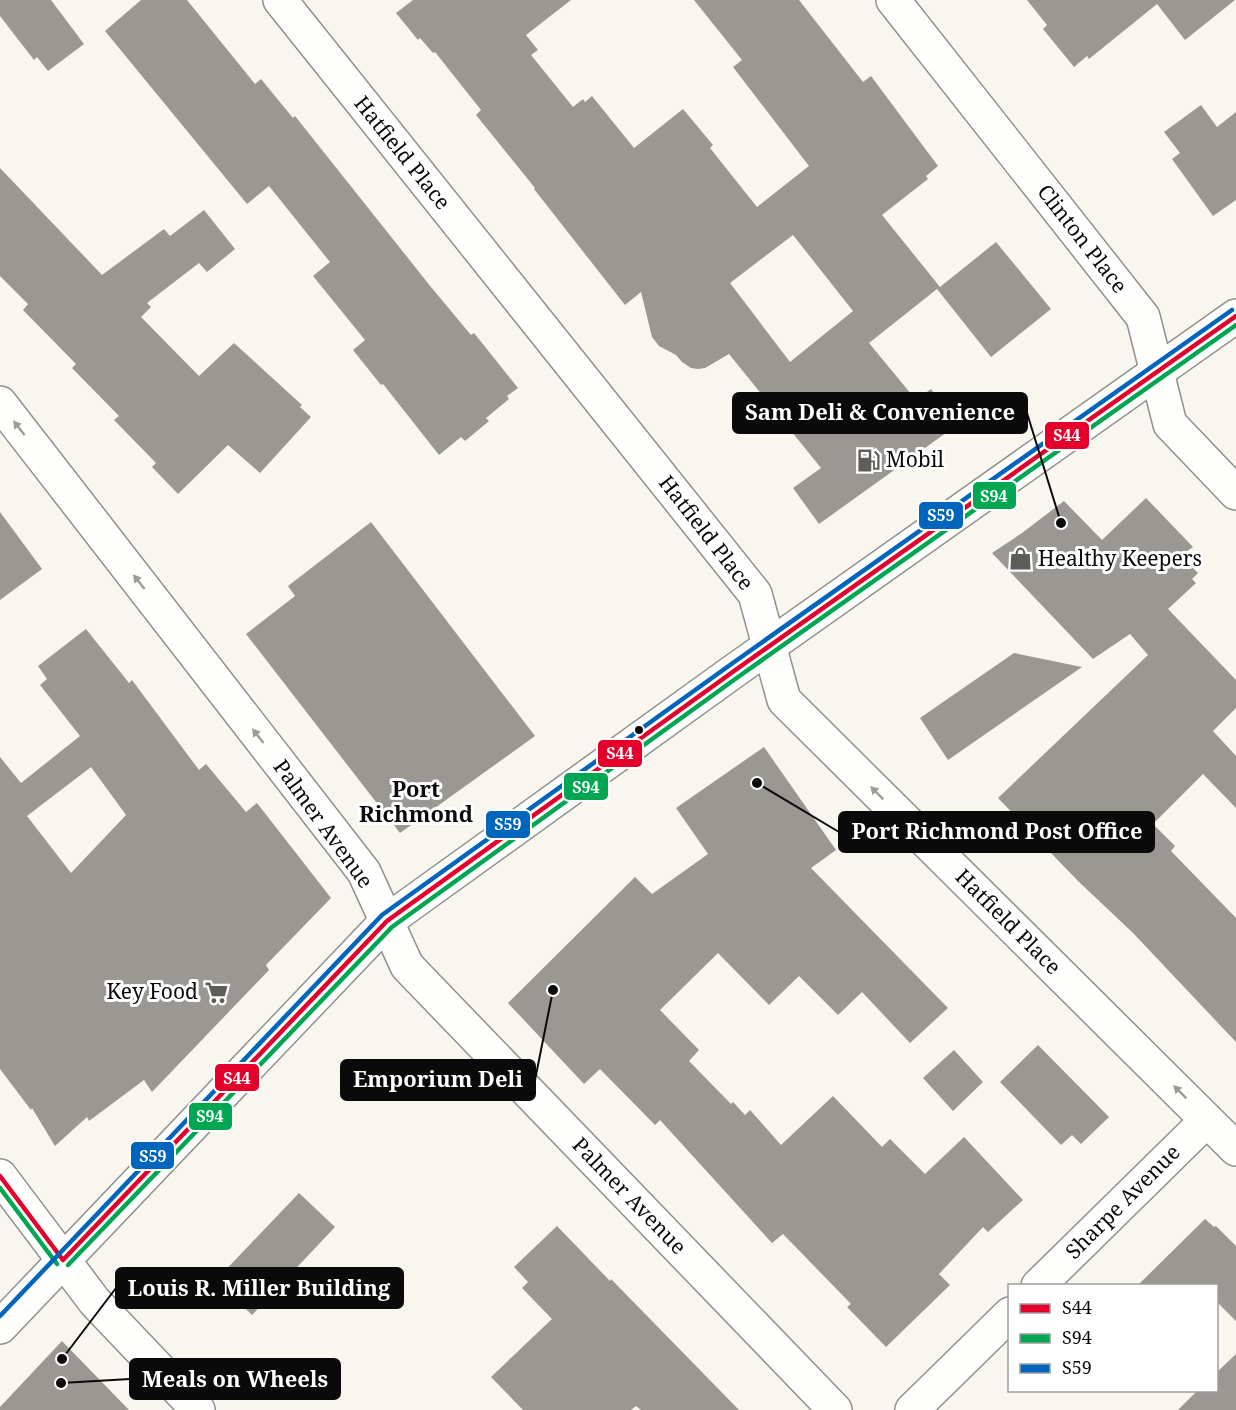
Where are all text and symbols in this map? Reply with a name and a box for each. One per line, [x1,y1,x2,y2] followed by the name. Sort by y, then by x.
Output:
[348,90,457,215] street label: Hatfield Place
[1031,178,1134,299] street label: Clinton Place
[733,393,1027,433] callout: Sam Deli & Convenience
[745,396,1015,426] text: Sam Deli & Convenience
[13,420,26,436] one-way arrow
[1044,421,1090,450] line badge: S44
[1053,424,1081,446] text: S44
[886,445,944,473] place label: Mobil
[855,447,881,473] fuel station icon: Mobil
[653,469,760,596] street label: Hatfield Place
[972,481,1017,510] line badge: S94
[980,485,1008,507] text: S94
[918,501,964,530] line badge: S59
[927,504,955,526] text: S59
[1038,544,1202,572] place label: Healthy Keepers
[1007,546,1033,572] shop icon: Healthy Keepers
[132,574,145,590] one-way arrow
[633,724,645,736] unlabelled marker
[252,728,265,744] one-way arrow
[597,739,643,768] line badge: S44
[606,742,634,764] text: S44
[268,753,380,893] street label: Palmer Avenue
[563,772,609,801] line badge: S94
[359,773,473,828] district label: Port Richmond
[572,776,600,798] text: S94
[871,786,885,800] one-way arrow
[485,810,531,839] line badge: S59
[839,812,1154,852] callout: Port Richmond Post Office
[494,813,522,835] text: S59
[851,815,1143,845] text: Port Richmond Post Office
[950,862,1068,980] street label: Hatfield Place
[106,977,198,1005] place label: Key Food
[203,979,229,1005] supermarket icon: Key Food
[341,1060,535,1100] callout: Emporium Deli
[214,1063,260,1092] line badge: S44
[353,1063,523,1093] text: Emporium Deli
[223,1067,251,1089] text: S44
[1173,1085,1187,1100] one-way arrow
[188,1102,233,1131] line badge: S94
[196,1105,224,1127] text: S94
[567,1131,693,1260] street label: Palmer Avenue
[1059,1138,1186,1265] street label: Sharpe Avenue
[130,1141,175,1170] line badge: S59
[139,1145,167,1167] text: S59
[116,1268,403,1308] callout: Louis R. Miller Building
[128,1272,391,1302] text: Louis R. Miller Building
[1008,1284,1218,1392] legend
[1062,1295,1092,1319] text: S44
[1062,1325,1092,1349] text: S94
[1062,1355,1092,1379] text: S59
[130,1359,340,1399] callout: Meals on Wheels
[142,1363,328,1393] text: Meals on Wheels

